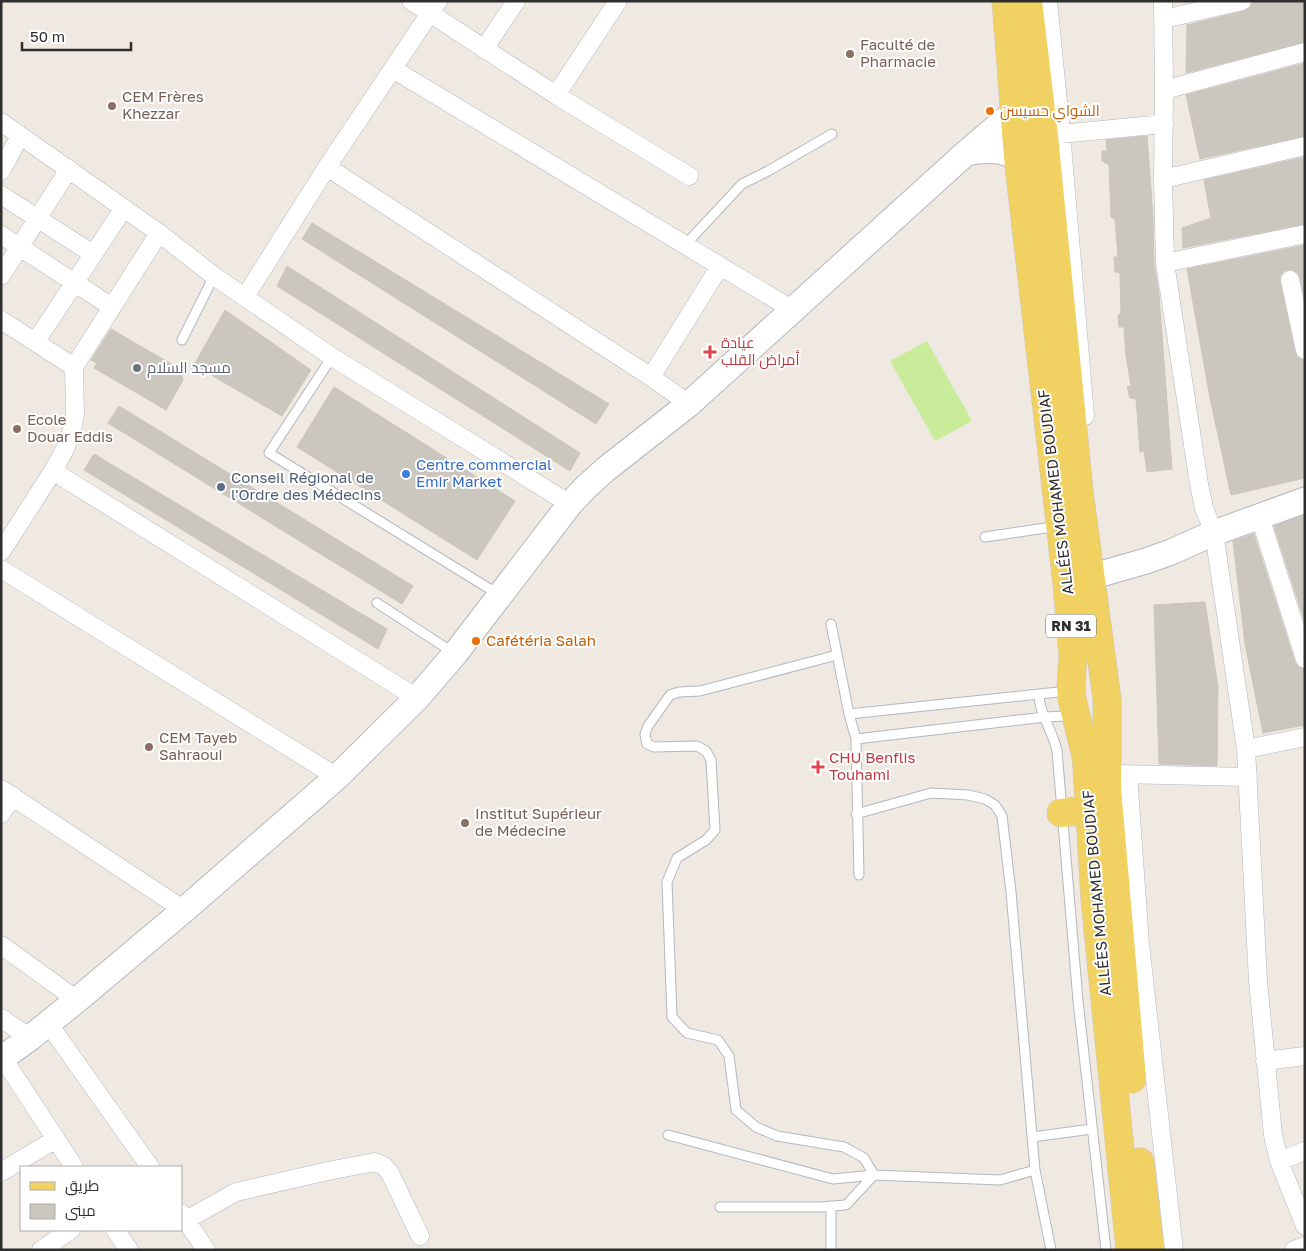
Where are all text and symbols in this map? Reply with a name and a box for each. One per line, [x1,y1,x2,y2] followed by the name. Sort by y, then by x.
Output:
[22,20,131,52] scale bar
[30,27,65,45] text: 50 m
[860,35,936,70] place label: Faculté de Pharmacie
[844,48,856,60] marker: Faculté de Pharmacie
[122,87,204,122] place label: CEM Frères Khezzar
[106,100,118,112] marker: CEM Frères Khezzar
[1000,101,1100,123] place label: الشواي حسيسن
[984,105,996,117] marker: الشواي حسيسن
[721,333,799,370] place label: عيادة أمراض القلب
[703,345,717,359] marker: عيادة أمراض القلب
[147,358,231,378] place label: مسجد السلام
[131,362,143,374] marker: مسجد السلام
[1033,388,1077,596] street label: ALLÉES MOHAMED BOUDIAF
[27,410,113,445] place label: Ecole Douar Eddis
[11,423,23,435] marker: Ecole Douar Eddis
[416,455,552,490] place label: Centre commercial Emir Market
[231,468,381,503] place label: Conseil Régional de l'Ordre des Médecins
[400,468,412,480] marker: Centre commercial Emir Market
[215,481,227,493] marker: Conseil Régional de l'Ordre des Médecins
[1046,614,1096,638] road number: RN 31
[486,631,596,649] place label: Cafétéria Salah
[470,635,482,647] marker: Cafétéria Salah
[159,728,237,763] place label: CEM Tayeb Sahraoui
[143,741,155,753] marker: CEM Tayeb Sahraoui
[829,748,916,783] place label: CHU Benflis Touhami
[811,760,825,774] marker: CHU Benflis Touhami
[1078,789,1114,997] street label: ALLÉES MOHAMED BOUDIAF
[475,804,602,839] place label: Institut Supérieur de Médecine
[459,817,471,829] marker: Institut Supérieur de Médecine
[20,1166,182,1231] legend
[65,1176,99,1196] text: طريق
[65,1201,96,1221] text: مبنى

